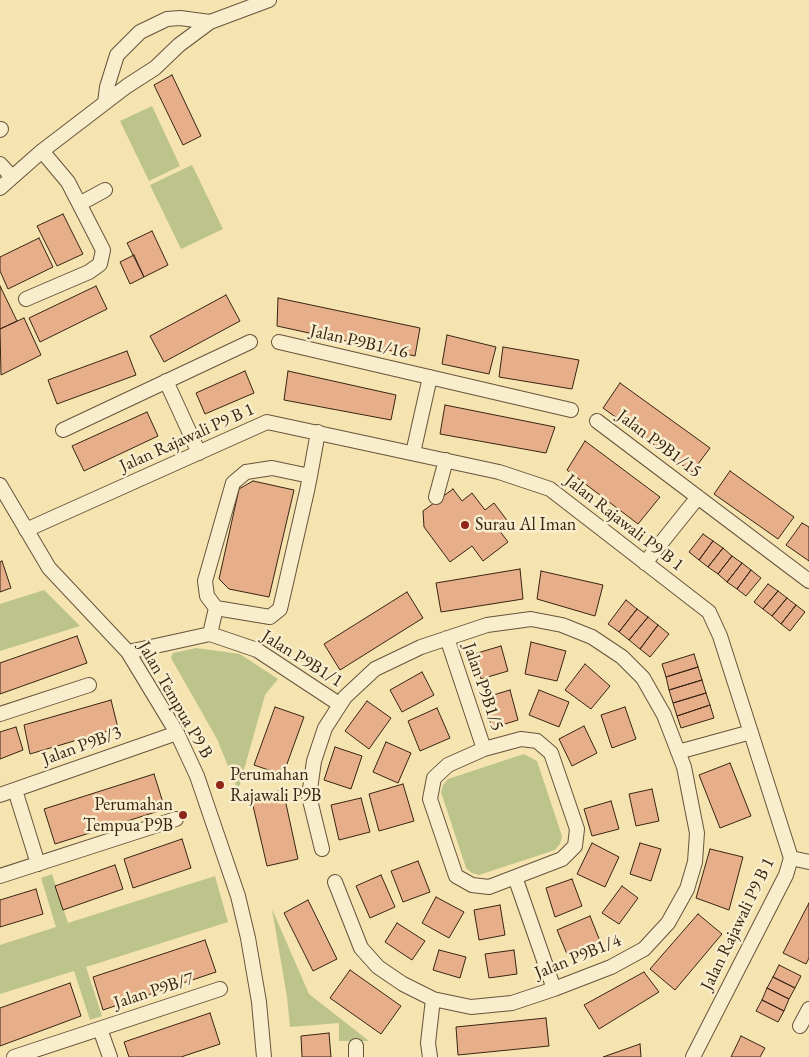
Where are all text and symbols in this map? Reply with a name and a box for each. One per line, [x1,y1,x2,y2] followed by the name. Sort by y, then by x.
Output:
[308,320,410,364] street label: Jalan P9B1/16
[116,399,258,477] street label: Jalan Rajawali P9 B 1
[613,405,705,483] street label: Jalan P9B1/15
[560,470,688,576] street label: Jalan Rajawali P9 B 1
[475,514,576,536] place label: Surau Al Iman
[459,519,471,531] marker: Surau Al Iman
[257,626,347,692] street label: Jalan P9B1/1
[133,638,217,762] street label: Jalan Tempua P9 B
[458,640,508,734] street label: Jalan P9B1/5
[39,722,125,770] street label: Jalan P9B/3
[230,764,321,806] place label: Perumahan Rajawali P9B
[214,779,226,791] marker: Perumahan Rajawali P9B
[83,794,173,836] place label: Perumahan Tempua P9B
[177,809,189,821] marker: Perumahan Tempua P9B
[696,854,780,994] street label: Jalan Rajawali P9 B 1
[532,930,624,984] street label: Jalan P9B1/4
[111,968,197,1014] street label: Jalan P9B/7

